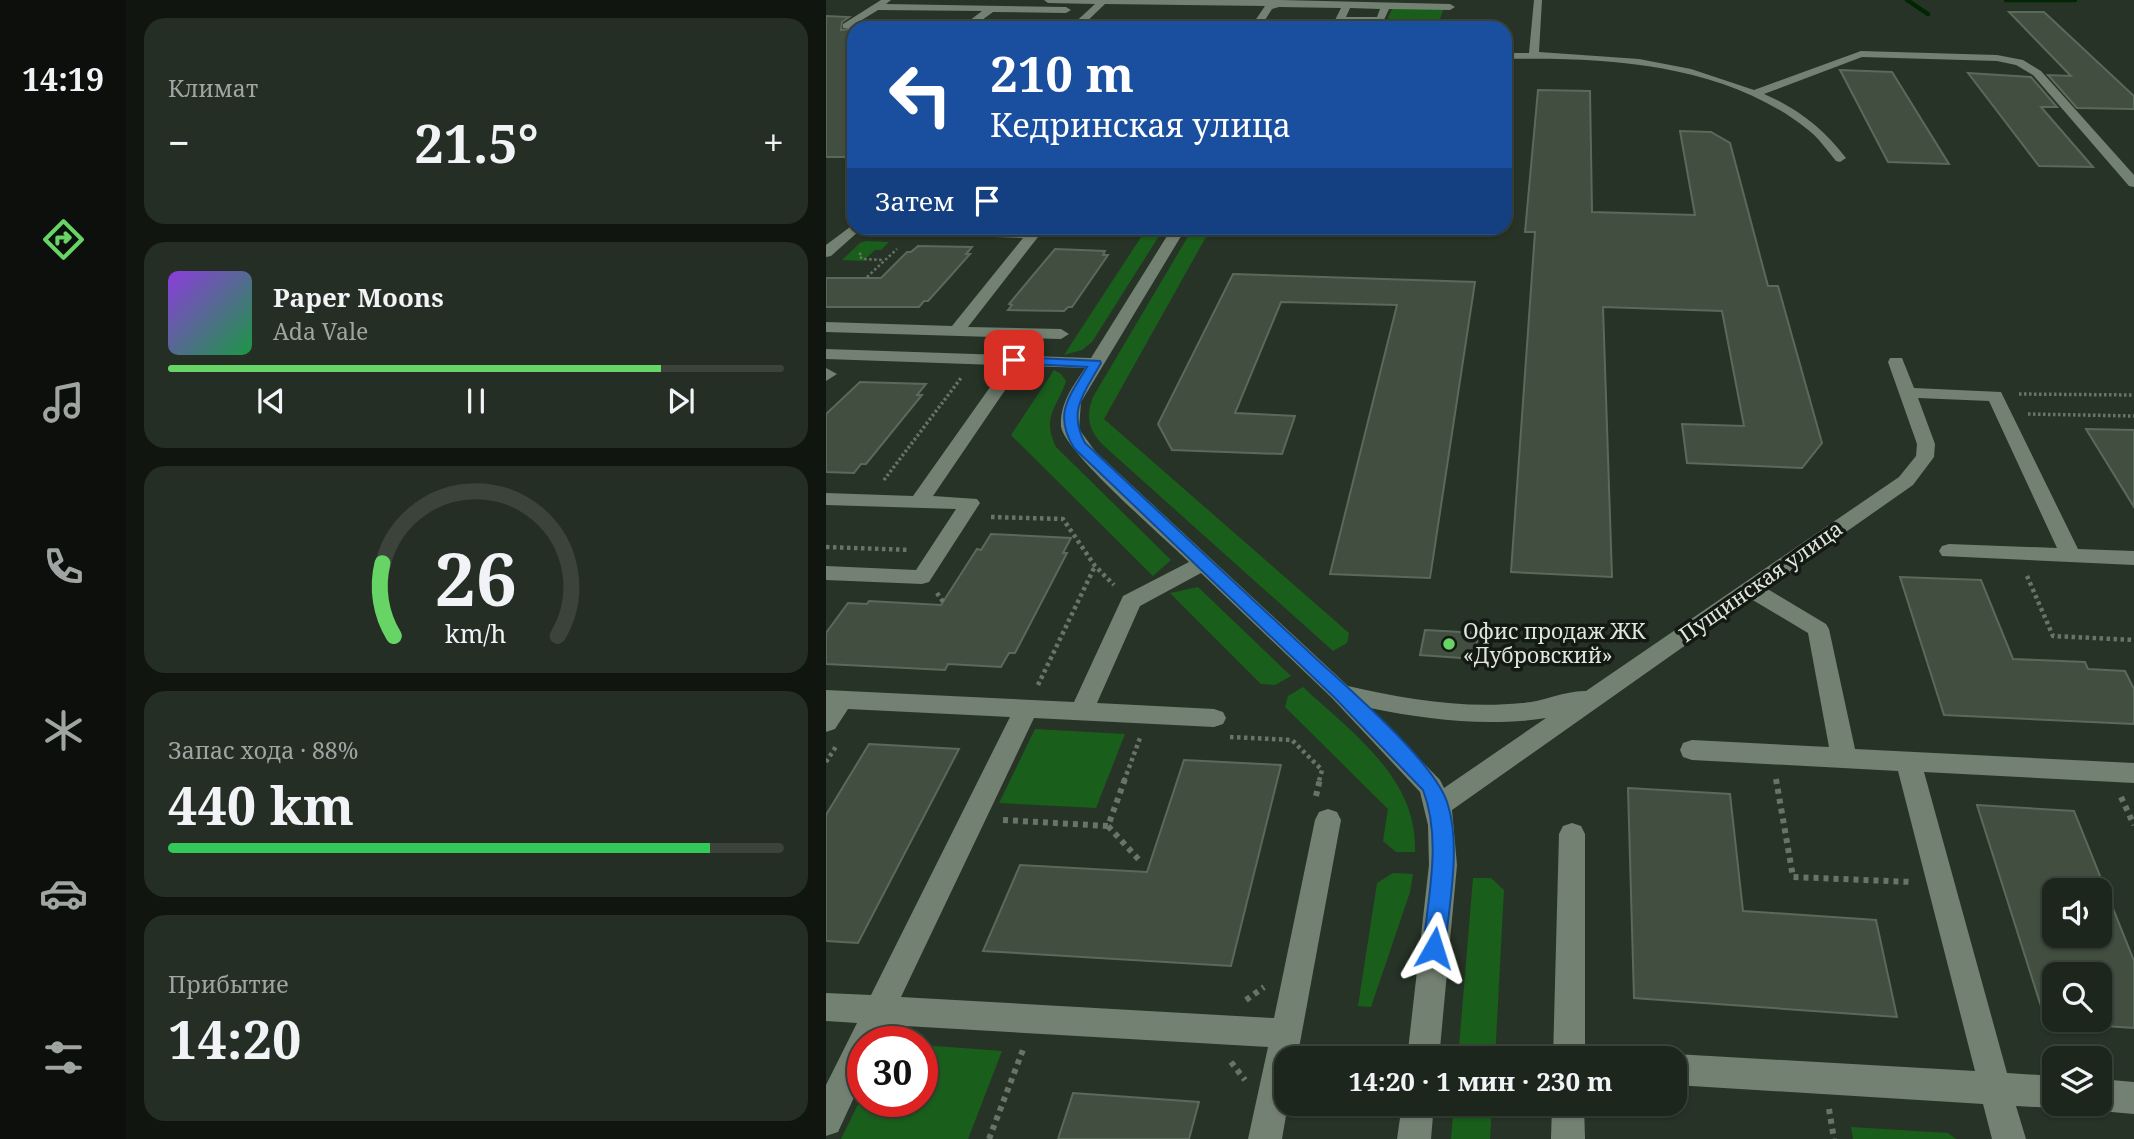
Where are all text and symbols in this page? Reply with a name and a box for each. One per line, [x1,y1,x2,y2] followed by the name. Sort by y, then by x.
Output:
[990,40,1134,106] text: 210 m
[875,49,966,140] icon: left
[22,57,104,100] text: 14:19
[168,72,258,104] text: Климат
[990,103,1291,146] text: Кедринская улица
[414,107,539,178] text: 21.5°
[168,116,190,168] text: −
[763,116,784,168] text: +
[968,182,1006,220] icon: arrive
[875,183,954,219] text: Затем
[39,215,88,264] icon: directions
[273,279,444,315] text: Paper Moons
[273,315,368,347] text: Ada Vale
[984,330,1044,390] pin
[995,341,1033,379] icon: arrive
[39,378,88,427] icon: music
[252,382,290,420] icon: previous
[457,382,495,420] icon: pause
[662,382,700,420] icon: next
[1673,514,1848,648] street label: Пущинская улица
[435,528,517,627] text: 26
[39,542,88,591] icon: phone
[445,615,507,649] text: km/h
[1463,617,1646,669] place label: Офис продаж ЖК «Дубровский»
[1441,636,1457,652] marker: Офис продаж ЖК «Дубровский»
[39,706,88,755] icon: climate
[168,734,358,766] text: Запас хода · 88%
[168,769,354,840] text: 440 km
[39,869,88,918] icon: car
[2042,878,2112,1116] map controls
[2042,878,2112,948] button: sound
[1397,911,1471,985] position arrow
[2042,962,2112,1032] button: search
[168,968,289,1000] text: Прибытие
[168,1003,301,1074] text: 14:20
[847,1026,938,1117] speed limit sign: 30
[39,1033,88,1082] icon: filters
[2042,1046,2112,1116] button: layers
[1348,1063,1613,1099] text: 14:20 · 1 мин · 230 m

